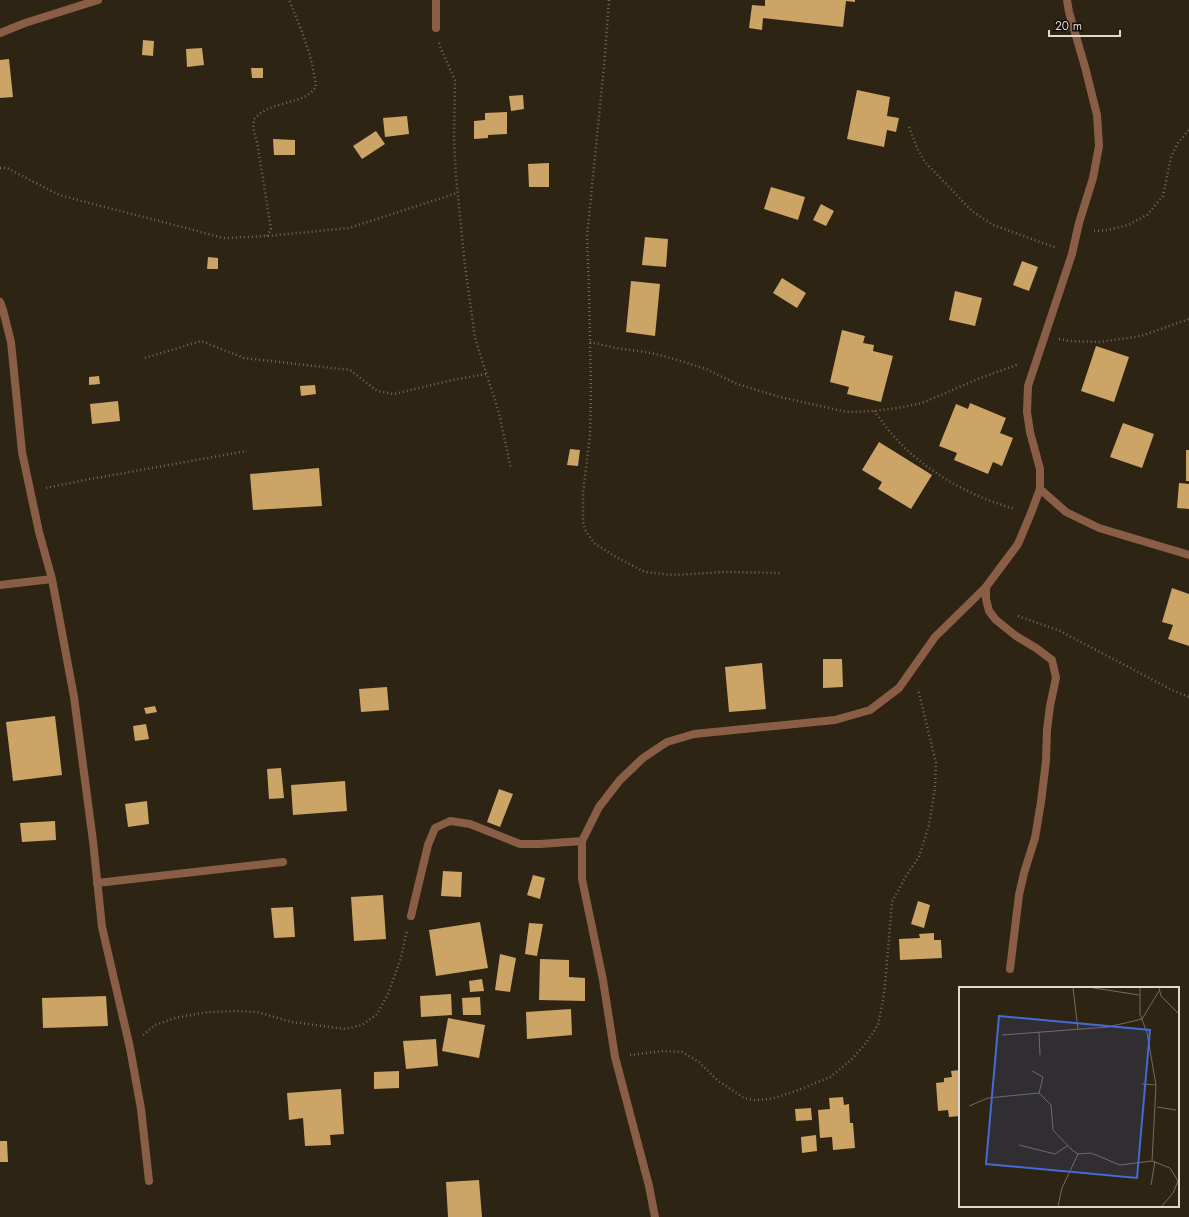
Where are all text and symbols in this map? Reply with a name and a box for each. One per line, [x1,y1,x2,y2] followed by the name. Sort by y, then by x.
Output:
[1049,12,1120,38] scale bar
[1055,17,1082,35] text: 20 m
[959,987,1179,1207] inset map

